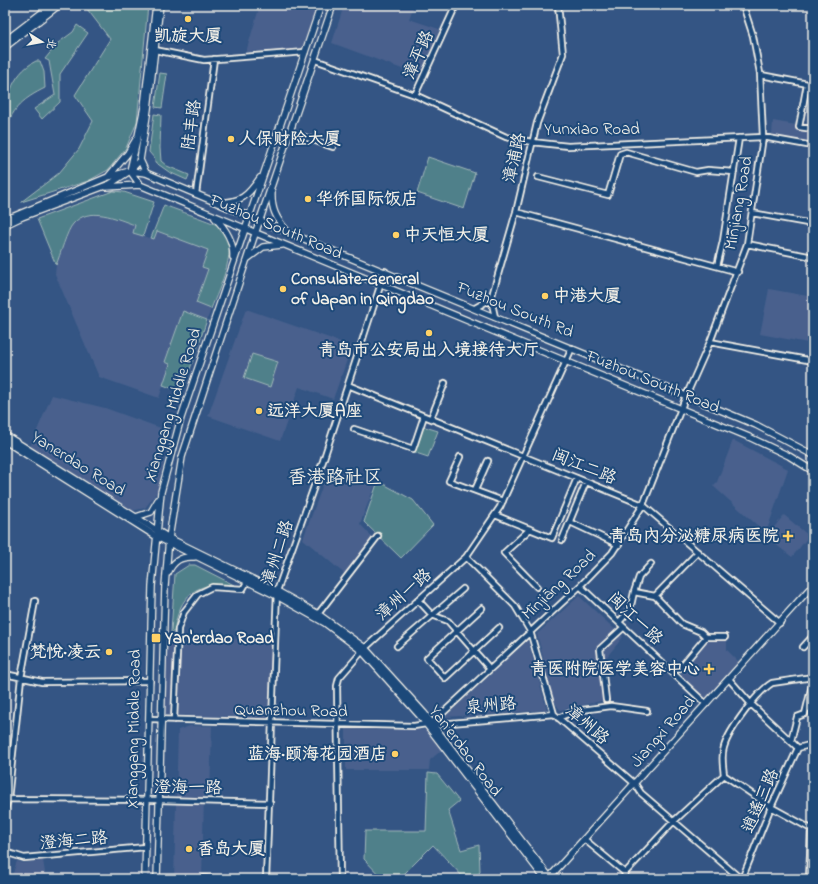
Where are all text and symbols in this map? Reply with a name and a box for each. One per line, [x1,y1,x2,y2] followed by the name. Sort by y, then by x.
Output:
[183,14,193,24] marker: 凯旋大厦
[22,22,62,62] north arrow
[154,24,222,49] place label: 凯旋大厦
[397,27,441,83] street label: 漳平路
[42,37,60,51] text: 北
[176,98,208,152] street label: 陆丰路
[544,117,640,142] street label: Yunxiao Road
[239,127,341,152] place label: 人保财险大厦
[497,130,533,186] street label: 漳浦路
[226,134,236,144] marker: 人保财险大厦
[718,154,762,252] street label: Minjiang Road
[205,187,347,266] street label: Fuzhou South Road
[316,187,418,212] place label: 华侨国际饭店
[303,194,313,204] marker: 华侨国际饭店
[404,223,489,248] place label: 中天恒大厦
[391,230,401,240] marker: 中天恒大厦
[291,267,434,314] place label: Consulate-General of Japan in Qingdao
[452,275,578,345] street label: Fuzhou South Rd
[278,284,288,294] marker: Consulate-General of Japan in Qingdao
[553,284,621,309] place label: 中港大厦
[540,291,550,301] marker: 中港大厦
[138,325,210,485] street label: Xianggang Middle Road
[424,328,434,338] marker: 青岛市公安局出入境接待大厅
[319,338,540,363] place label: 青岛市公安局出入境接待大厅
[582,343,724,420] street label: Fuzhou South Road
[267,399,362,424] place label: 远洋大厦A座
[254,406,264,416] marker: 远洋大厦A座
[26,425,130,503] street label: Yanerdao Road
[548,443,620,491] street label: 闽江二路
[287,465,383,492] district label: 香港路社区
[256,517,300,589] street label: 漳州二路
[609,524,779,549] place label: 青岛内分泌糖尿病医院
[782,530,794,542] marker: 青岛内分泌糖尿病医院
[516,543,604,628] street label: Mǐnjiāng Road
[370,563,438,627] street label: 漳州一路
[602,587,668,651] street label: 闽江一路
[164,626,274,651] place label: Yan'erdao Road
[150,632,162,644] marker: Yan'erdao Road
[29,640,101,665] place label: 梵悦·凌云
[104,647,114,657] marker: 梵悦·凌云
[120,649,150,809] street label: Xianggang Middle Road
[530,657,700,682] place label: 青医附院医学美容中心
[703,663,715,675] marker: 青医附院医学美容中心
[625,690,703,775] street label: Jiangxi Road
[465,691,517,721] street label: 泉州路
[234,698,348,724] street label: Quanzhou Road
[560,699,614,751] street label: 漳州路
[422,700,508,802] street label: Yan'erdao Road
[247,742,387,767] place label: 蓝海·颐海花园酒店
[390,749,400,759] marker: 蓝海·颐海花园酒店
[736,765,786,837] street label: 逍遥三路
[154,775,222,801] street label: 澄海一路
[39,826,109,856] street label: 澄海二路
[197,837,265,862] place label: 香岛大厦
[184,844,194,854] marker: 香岛大厦

